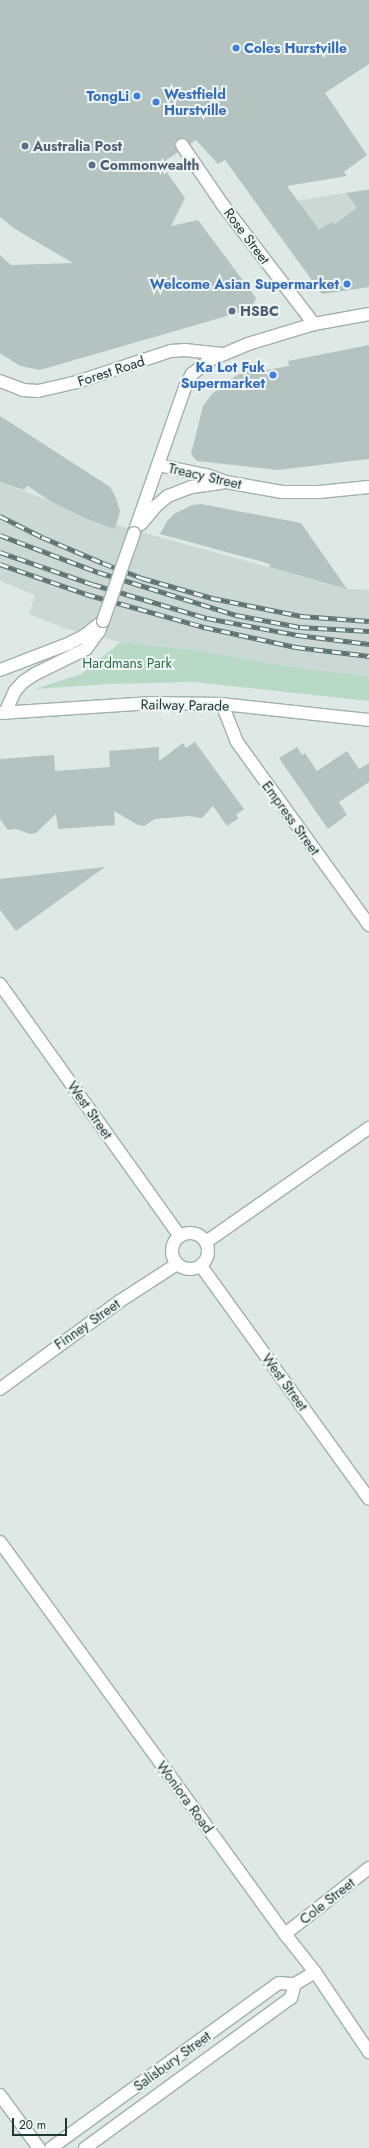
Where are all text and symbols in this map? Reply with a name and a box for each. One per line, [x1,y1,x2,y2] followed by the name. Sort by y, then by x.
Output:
[244,40,347,56] place label: Coles Hurstville
[231,43,241,53] marker: Coles Hurstville
[164,86,226,118] place label: Westfield Hurstville
[86,88,129,104] place label: TongLi
[132,91,142,101] marker: TongLi
[151,97,161,107] marker: Westfield Hurstville
[33,138,122,154] place label: Australia Post
[20,141,30,151] marker: Australia Post
[100,157,199,173] place label: Commonwealth
[87,160,97,170] marker: Commonwealth
[220,205,274,267] street label: Rose Street
[150,276,339,292] place label: Welcome Asian Supermarket
[342,279,352,289] marker: Welcome Asian Supermarket
[240,303,279,319] place label: HSBC
[227,306,237,316] marker: HSBC
[75,352,147,390] street label: Forest Road
[181,359,265,392] place label: Ka Lot Fuk Supermarket
[268,370,278,380] marker: Ka Lot Fuk Supermarket
[167,459,243,493] street label: Treacy Street
[82,655,172,671] park label: Hardmans Park
[141,696,229,714] street label: Railway Parade
[259,778,323,858] street label: Empress Street
[64,1078,116,1142] street label: West Street
[51,1295,123,1353] street label: Finney Street
[259,1350,311,1414] street label: West Street
[153,1758,217,1836] street label: Woniora Road
[296,1874,358,1928] street label: Cole Street
[130,2027,214,2095] street label: Salisbury Street
[14,2110,69,2136] scale bar
[19,2116,46,2134] text: 20 m

